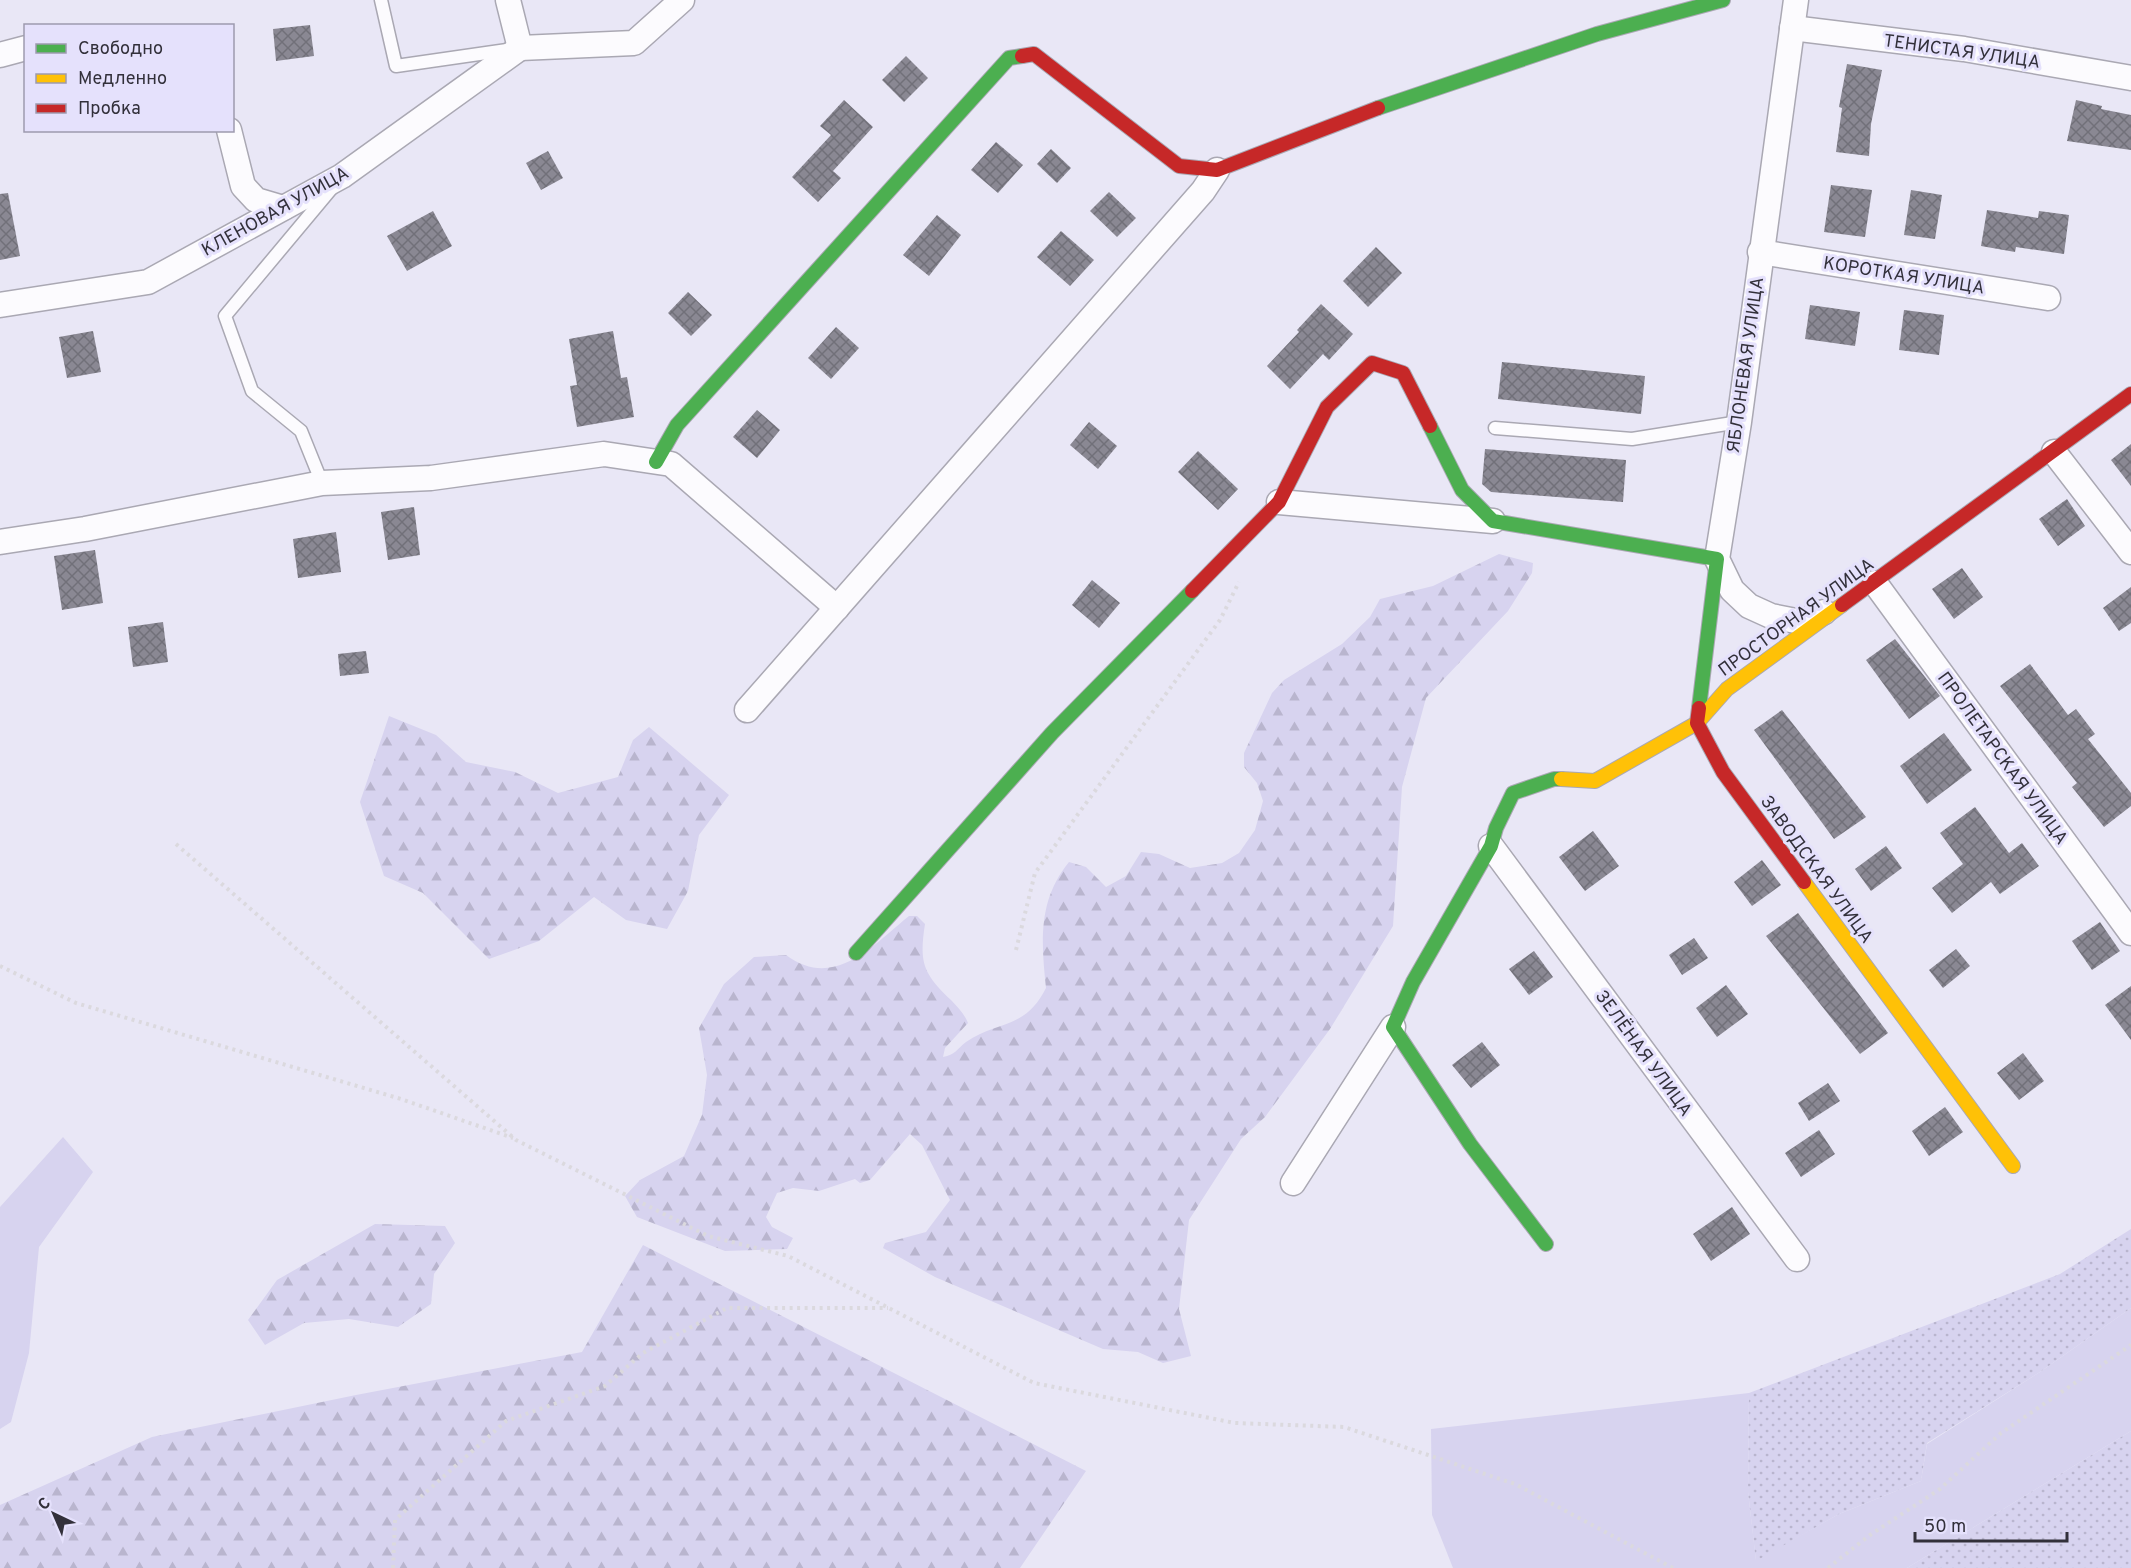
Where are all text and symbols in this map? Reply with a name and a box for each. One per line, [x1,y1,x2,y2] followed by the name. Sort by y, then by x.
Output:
[24,24,234,132] legend
[1882,30,2041,75] street label: ТЕНИСТАЯ УЛИЦА
[78,38,163,61] text: Свободно
[78,68,167,91] text: Медленно
[78,98,141,121] text: Пробка
[198,162,353,262] street label: КЛЕНОВАЯ УЛИЦА
[1822,252,1986,301] street label: КОРОТКАЯ УЛИЦА
[1723,276,1770,455] street label: ЯБЛОНЕВАЯ УЛИЦА
[1714,554,1879,683] street label: ПРОСТОРНАЯ УЛИЦА
[1931,668,2072,850] street label: ПРОЛЕТАРСКАЯ УЛИЦА
[1754,791,1877,948] street label: ЗАВОДСКАЯ УЛИЦА
[1589,985,1698,1122] street label: ЗЕЛЁНАЯ УЛИЦА
[24,1484,84,1544] north arrow
[34,1494,56,1515] text: С
[1915,1505,2066,1543] scale bar
[1924,1516,1966,1539] text: 50 m

